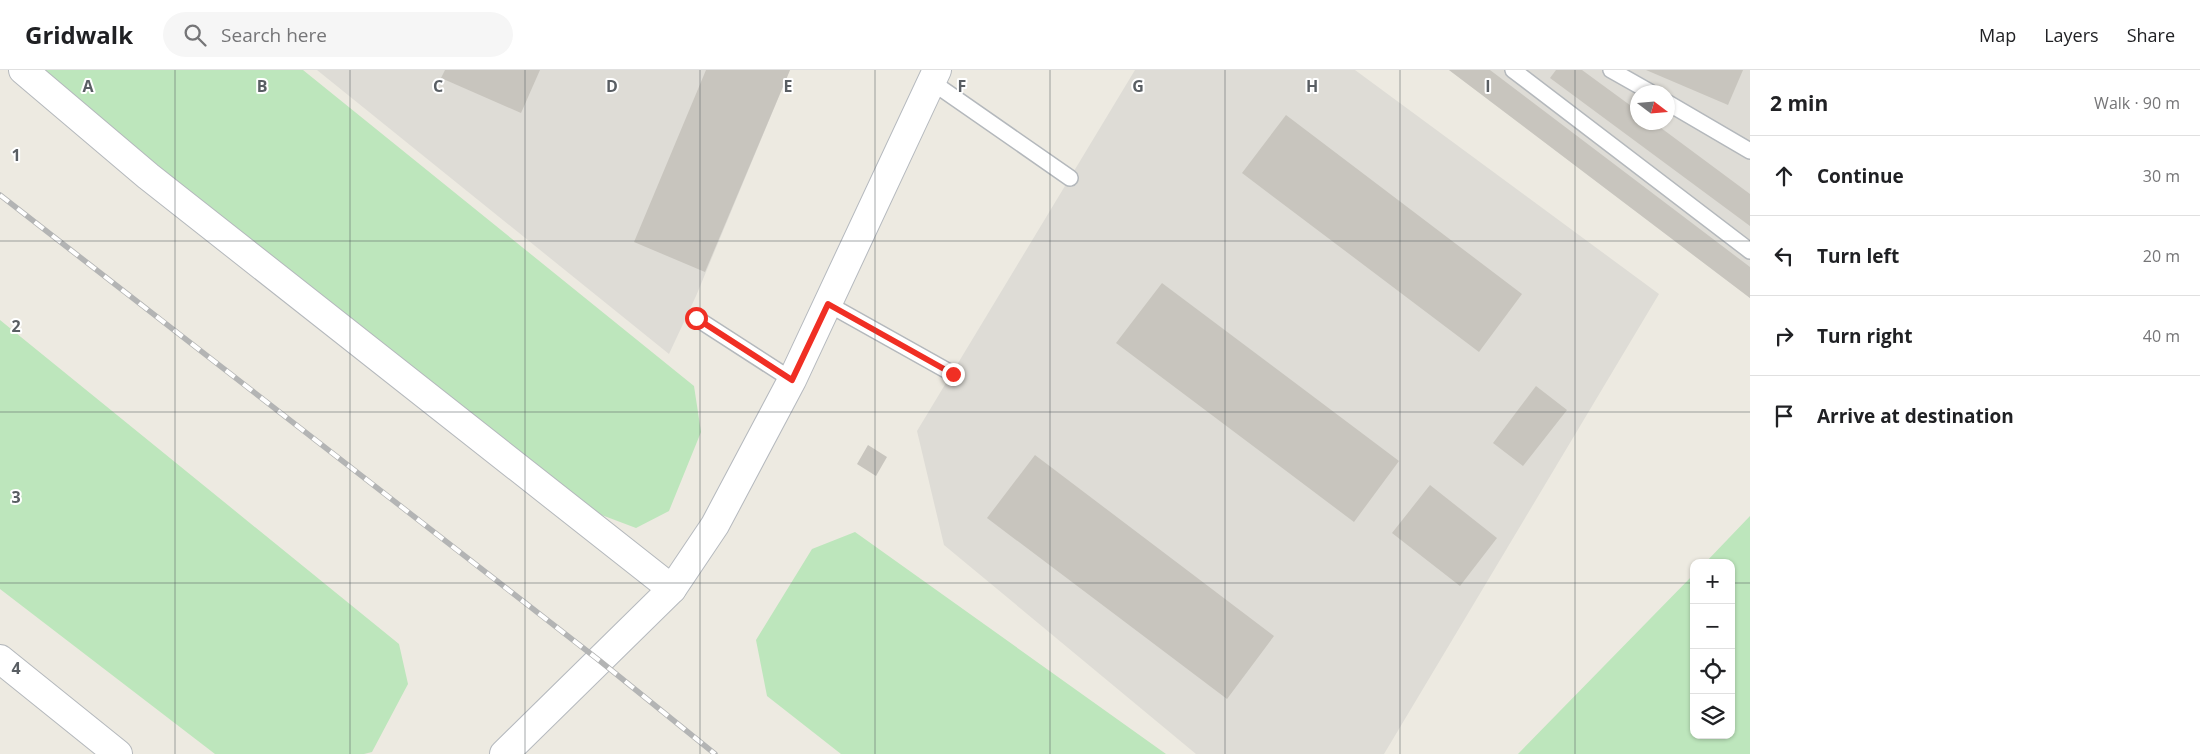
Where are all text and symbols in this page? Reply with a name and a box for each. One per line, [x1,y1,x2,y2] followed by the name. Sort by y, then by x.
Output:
[163,12,513,57] search box
[25,18,133,51] text: Gridwalk
[181,21,209,49] icon: search
[221,22,327,48] text: Search here
[1979,23,2016,47] text: Map
[2044,23,2099,47] text: Layers
[2127,23,2175,47] text: Share
[82,75,94,97] text: A
[257,75,267,97] text: B
[433,75,443,97] text: C
[606,75,618,97] text: D
[784,75,793,97] text: E
[958,75,966,97] text: F
[1132,75,1144,97] text: G
[1306,75,1318,97] text: H
[1485,75,1491,97] text: I
[1630,85,1675,130] north arrow
[1770,89,1828,117] text: 2 min
[2094,92,2180,114] text: Walk · 90 m
[11,144,21,166] text: 1
[1770,162,1798,190] icon: ahead
[1817,163,1904,189] text: Continue
[2143,165,2180,187] text: 30 m
[1770,242,1798,270] icon: left
[1817,243,1899,269] text: Turn left
[2143,245,2180,267] text: 20 m
[685,307,708,330] route start
[11,315,21,337] text: 2
[1770,322,1798,350] icon: right
[1817,323,1912,349] text: Turn right
[2143,325,2180,347] text: 40 m
[942,363,965,386] route end
[1770,402,1798,430] icon: arrive
[1817,403,2014,429] text: Arrive at destination
[11,486,21,508] text: 3
[1690,559,1735,739] map controls
[1690,559,1735,604] button: +
[1690,604,1735,649] button: −
[1690,649,1735,694] button: locate
[11,657,21,679] text: 4
[1690,694,1735,739] button: layers

